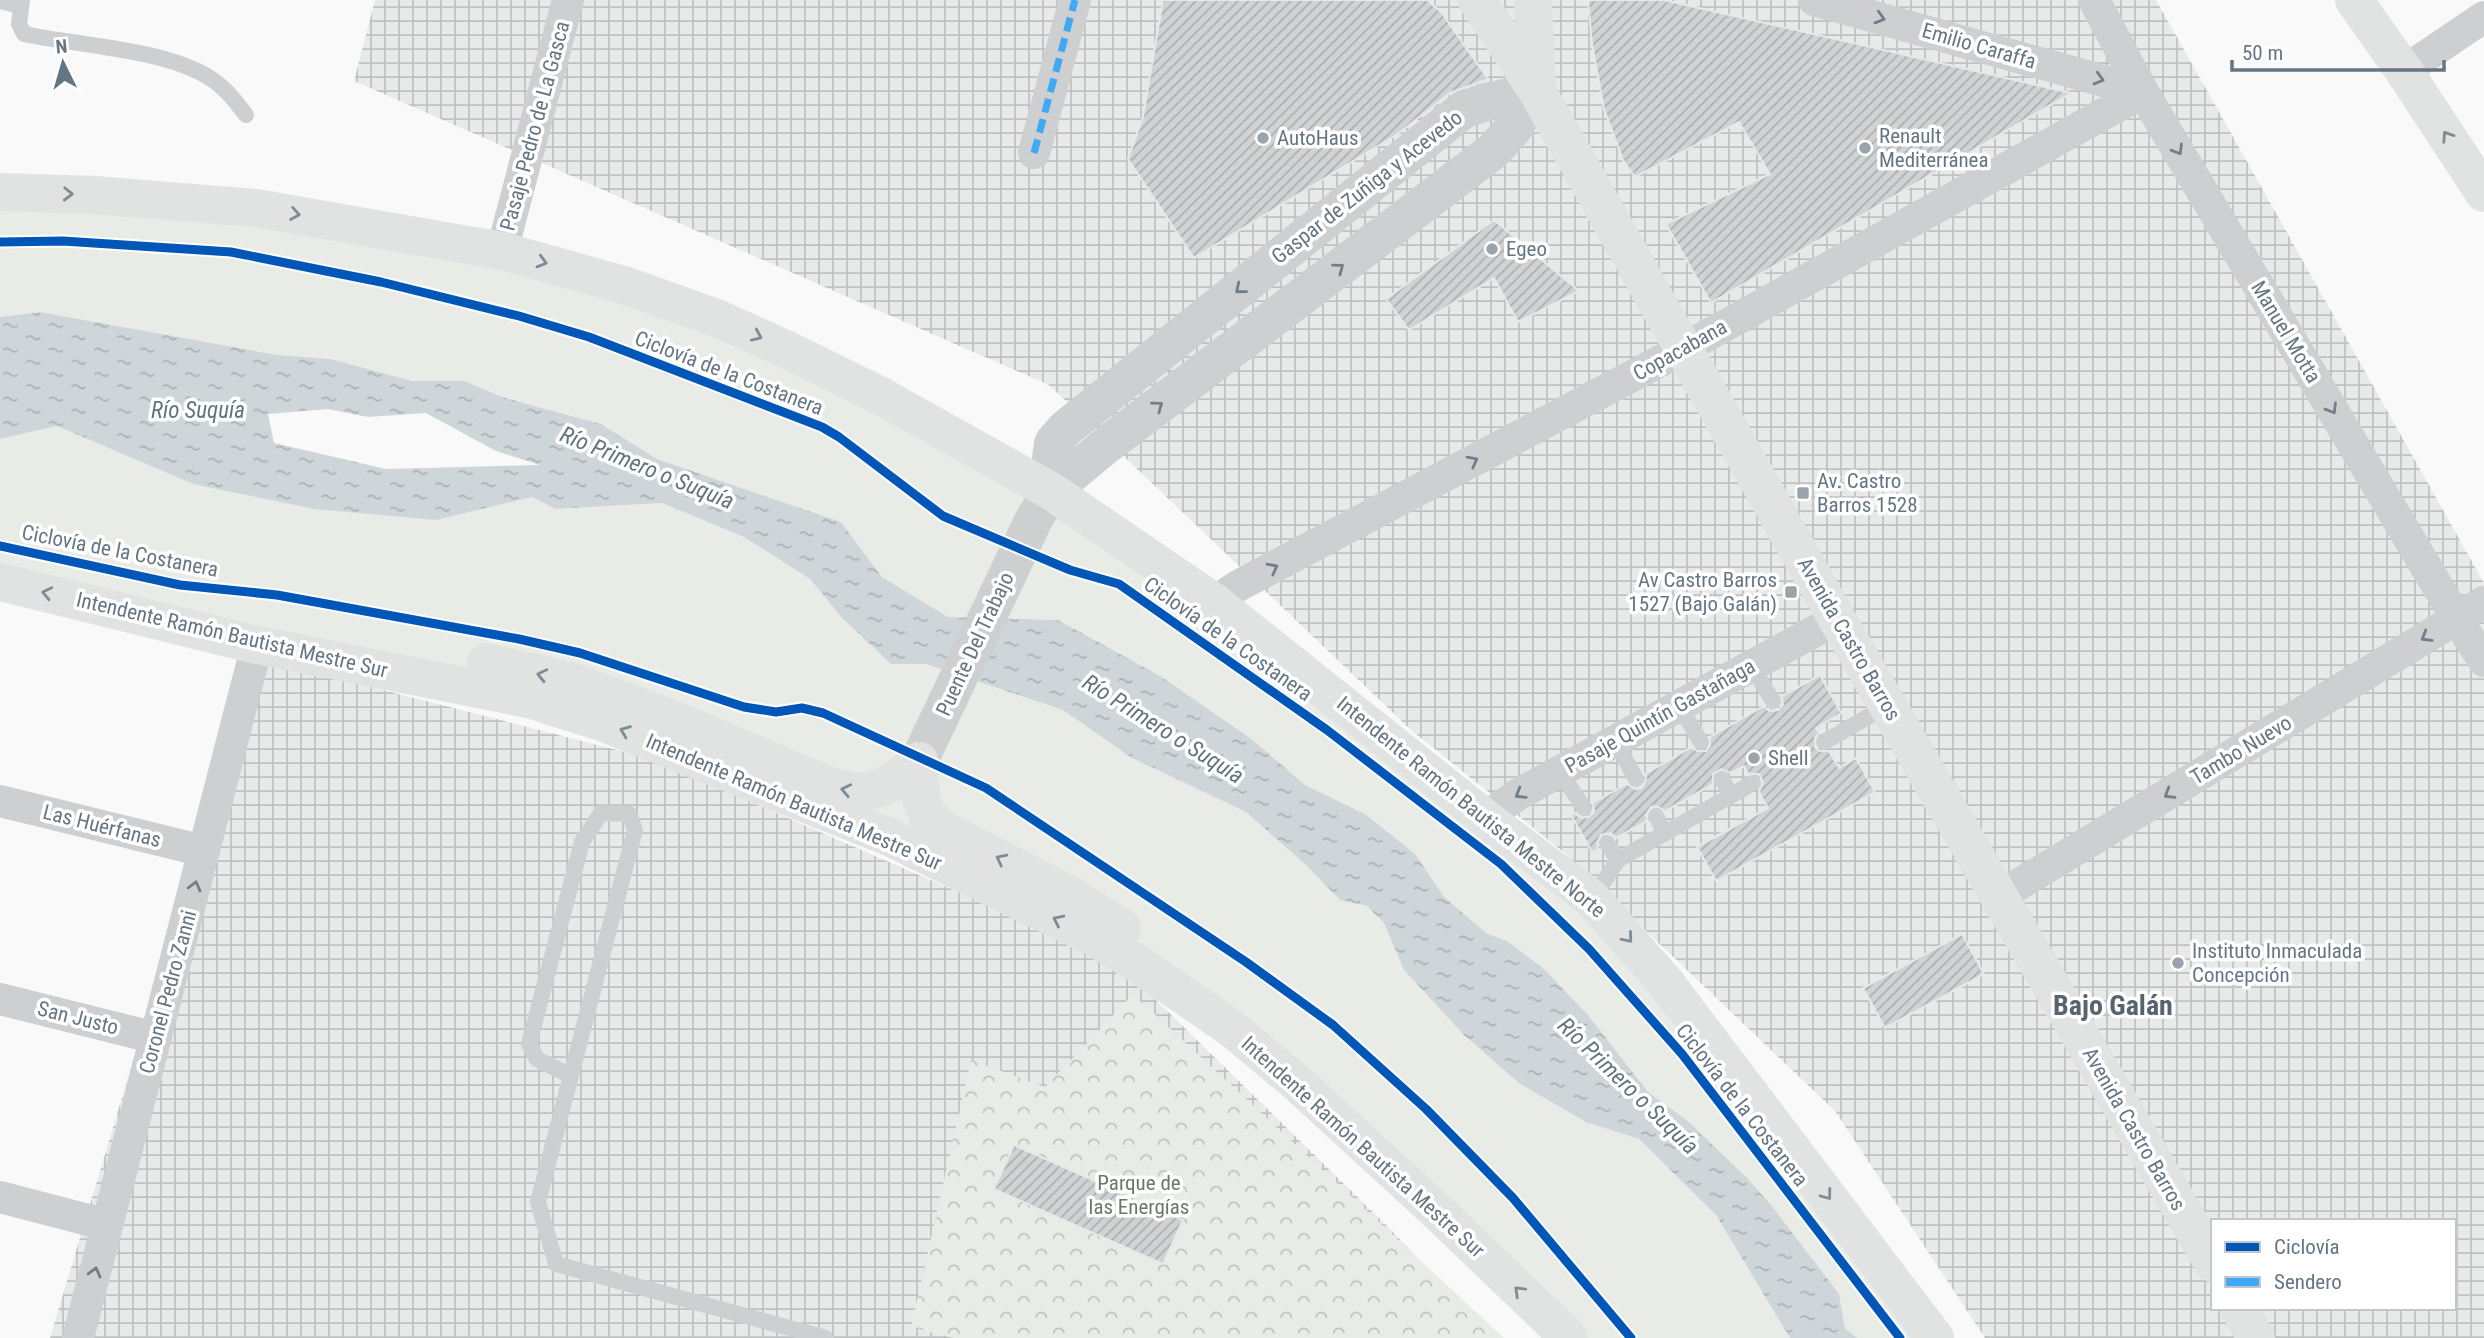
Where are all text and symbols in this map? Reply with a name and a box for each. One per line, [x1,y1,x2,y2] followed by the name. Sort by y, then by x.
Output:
[1874,10,1886,25] one-way arrow
[1919,18,2039,74] street label: Emilio Caraffa
[495,19,575,233] street label: Pasaje Pedro de La Gasca
[28,28,98,98] north arrow
[2232,28,2444,72] scale bar
[55,35,68,59] text: N
[2242,41,2283,65] text: 50 m
[2093,71,2105,86] one-way arrow
[1267,105,1467,269] street label: Gaspar de Zuñiga y Acevedo
[1879,124,1989,172] place label: Renault Mediterránea
[1277,126,1359,150] place label: AutoHaus
[1255,130,1271,146] marker: AutoHaus
[2442,131,2455,144] one-way arrow
[1857,140,1873,156] marker: Renault Mediterránea
[2170,143,2183,156] one-way arrow
[63,186,74,202] one-way arrow
[289,206,301,221] one-way arrow
[1506,237,1547,261] place label: Egeo
[1484,241,1500,257] marker: Egeo
[536,254,548,269] one-way arrow
[1332,264,1344,277] one-way arrow
[2246,277,2326,387] street label: Manuel Motta
[1235,280,1248,293] one-way arrow
[1629,314,1731,386] street label: Copacabana
[632,326,826,420] street label: Ciclovía de la Costanera
[750,328,762,342] one-way arrow
[151,397,245,424] water label: Río Suquía
[1150,401,1163,414] one-way arrow
[2324,402,2337,414] one-way arrow
[556,421,738,515] water label: Río Primero o Suquía
[1466,455,1479,469] one-way arrow
[1817,469,1918,517] place label: Av. Castro Barros 1528
[1795,485,1811,501] marker: Av. Castro Barros 1528
[20,520,220,582] street label: Ciclovía de la Costanera
[1793,553,1905,725] street label: Avenida Castro Barros
[1266,563,1278,576] one-way arrow
[931,568,1019,720] street label: Puente Del Trabajo
[1628,568,1777,616] place label: Av Castro Barros 1527 (Bajo Galán)
[1139,572,1317,706] street label: Ciclovía de la Costanera
[1783,584,1799,600] marker: Av Castro Barros 1527 (Bajo Galán)
[41,587,53,601] one-way arrow
[74,587,390,683] street label: Intendente Ramón Bautista Mestre Sur
[2420,629,2433,642] one-way arrow
[1561,654,1759,778] street label: Pasaje Quintín Gastañaga
[536,668,548,683] one-way arrow
[1078,669,1248,789] water label: Río Primero o Suquía
[1332,691,1610,923] street label: Intendente Ramón Bautista Mestre Norte
[2186,710,2296,790] street label: Tambo Nuevo
[619,726,631,740] one-way arrow
[643,729,945,875] street label: Intendente Ramón Bautista Mestre Sur
[1768,746,1809,770] place label: Shell
[1746,750,1762,766] marker: Shell
[840,783,852,798] one-way arrow
[2163,785,2176,798] one-way arrow
[1515,786,1528,799] one-way arrow
[41,800,163,852] street label: Las Huérfanas
[996,853,1008,867] one-way arrow
[187,880,201,892] one-way arrow
[135,908,201,1076] street label: Coronel Pedro Zanni
[1053,914,1065,928] one-way arrow
[1620,930,1632,943] one-way arrow
[2192,939,2362,987] place label: Instituto Inmaculada Concepción
[2170,955,2186,971] marker: Instituto Inmaculada Concepción
[2053,989,2173,1022] district label: Bajo Galán
[35,996,121,1040] street label: San Justo
[1552,1012,1704,1160] water label: Río Primero o Suquía
[1671,1019,1813,1191] street label: Ciclovía de la Costanera
[1237,1031,1489,1263] street label: Intendente Ramón Bautista Mestre Sur
[2078,1043,2190,1215] street label: Avenida Castro Barros
[1089,1171,1189,1219] park label: Parque de las Energías
[1819,1188,1831,1200] one-way arrow
[2211,1219,2456,1310] legend
[2274,1235,2340,1259] text: Ciclovía
[87,1266,101,1278] one-way arrow
[2274,1270,2342,1294] text: Sendero
[1514,1286,1527,1299] one-way arrow

